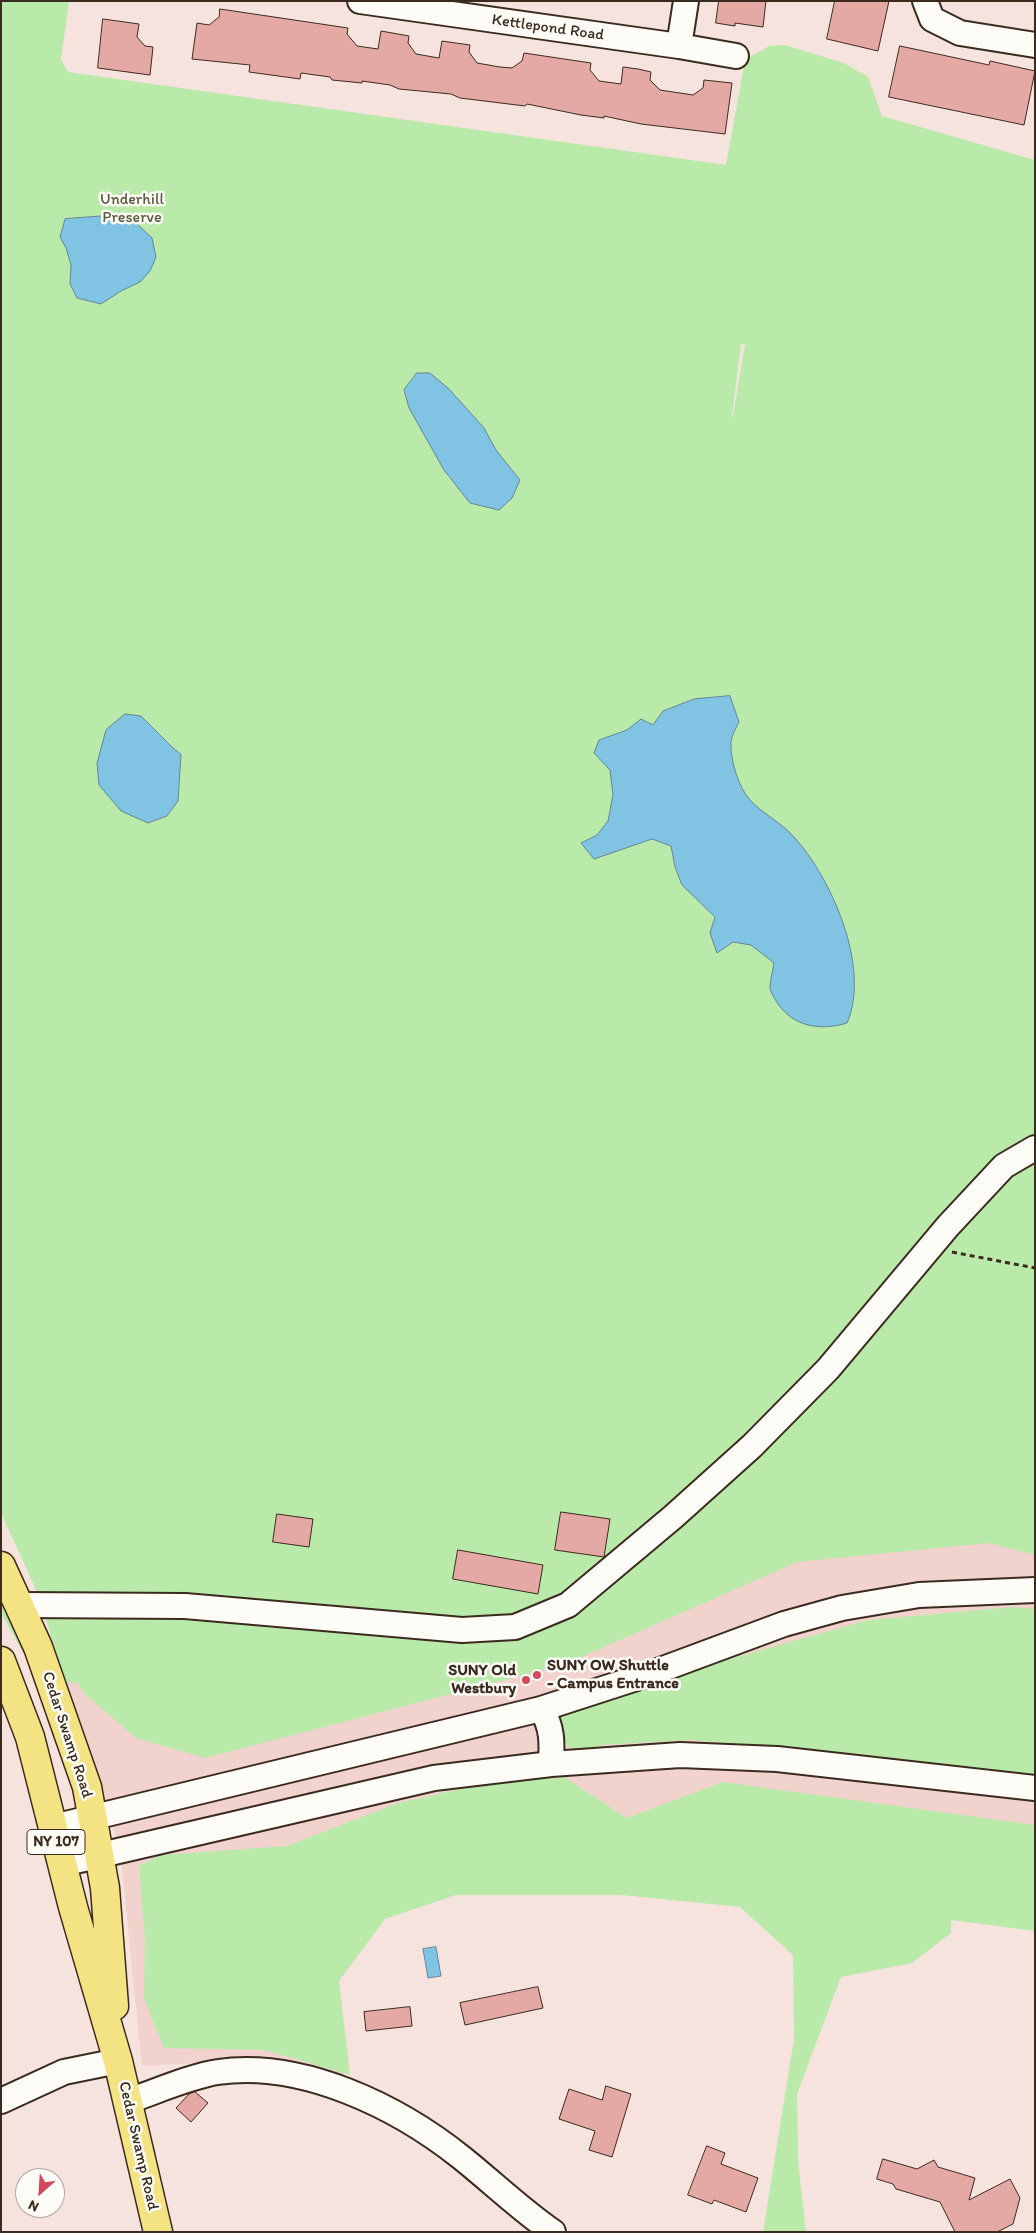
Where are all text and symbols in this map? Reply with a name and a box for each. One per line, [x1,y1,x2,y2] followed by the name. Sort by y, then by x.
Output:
[491,11,605,45] street label: Kettlepond Road
[100,190,164,228] park label: Underhill Preserve
[547,1656,679,1694] place label: SUNY OW Shuttle - Campus Entrance
[448,1661,516,1699] place label: SUNY Old Westbury
[38,1669,96,1801] street label: Cedar Swamp Road
[531,1669,543,1681] marker: SUNY OW Shuttle - Campus Entrance
[520,1674,532,1686] marker: SUNY Old Westbury
[27,1830,85,1854] road number: NY 107
[114,2080,162,2212] street label: Cedar Swamp Road
[15,2168,65,2218] north arrow
[26,2196,42,2216] text: N

